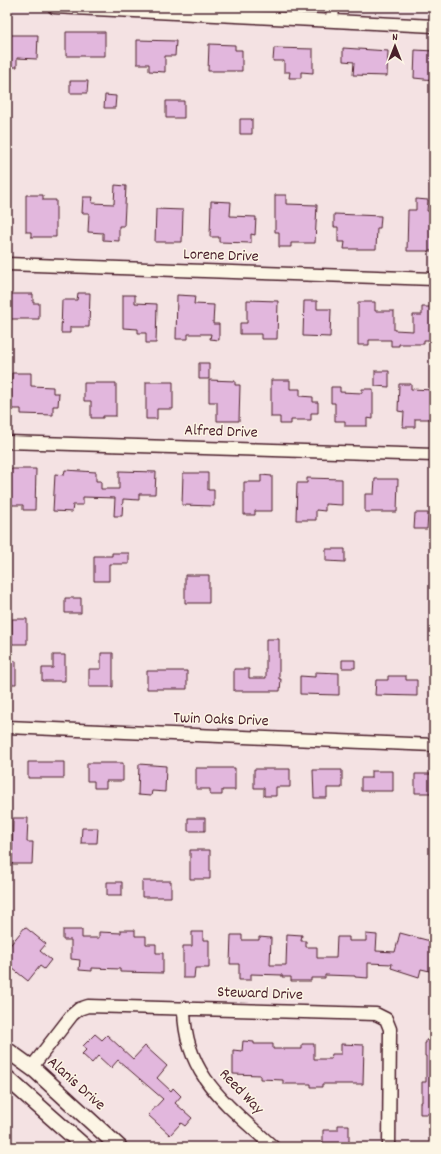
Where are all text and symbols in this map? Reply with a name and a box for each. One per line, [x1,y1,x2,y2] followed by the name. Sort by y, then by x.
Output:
[375,26,415,66] north arrow
[392,30,398,46] text: N
[183,243,259,269] street label: Lorene Drive
[184,419,258,445] street label: Alfred Drive
[173,707,269,733] street label: Twin Oaks Drive
[217,981,303,1007] street label: Steward Drive
[42,1051,110,1117] street label: Alanis Drive
[213,1064,269,1121] street label: Reed Way

